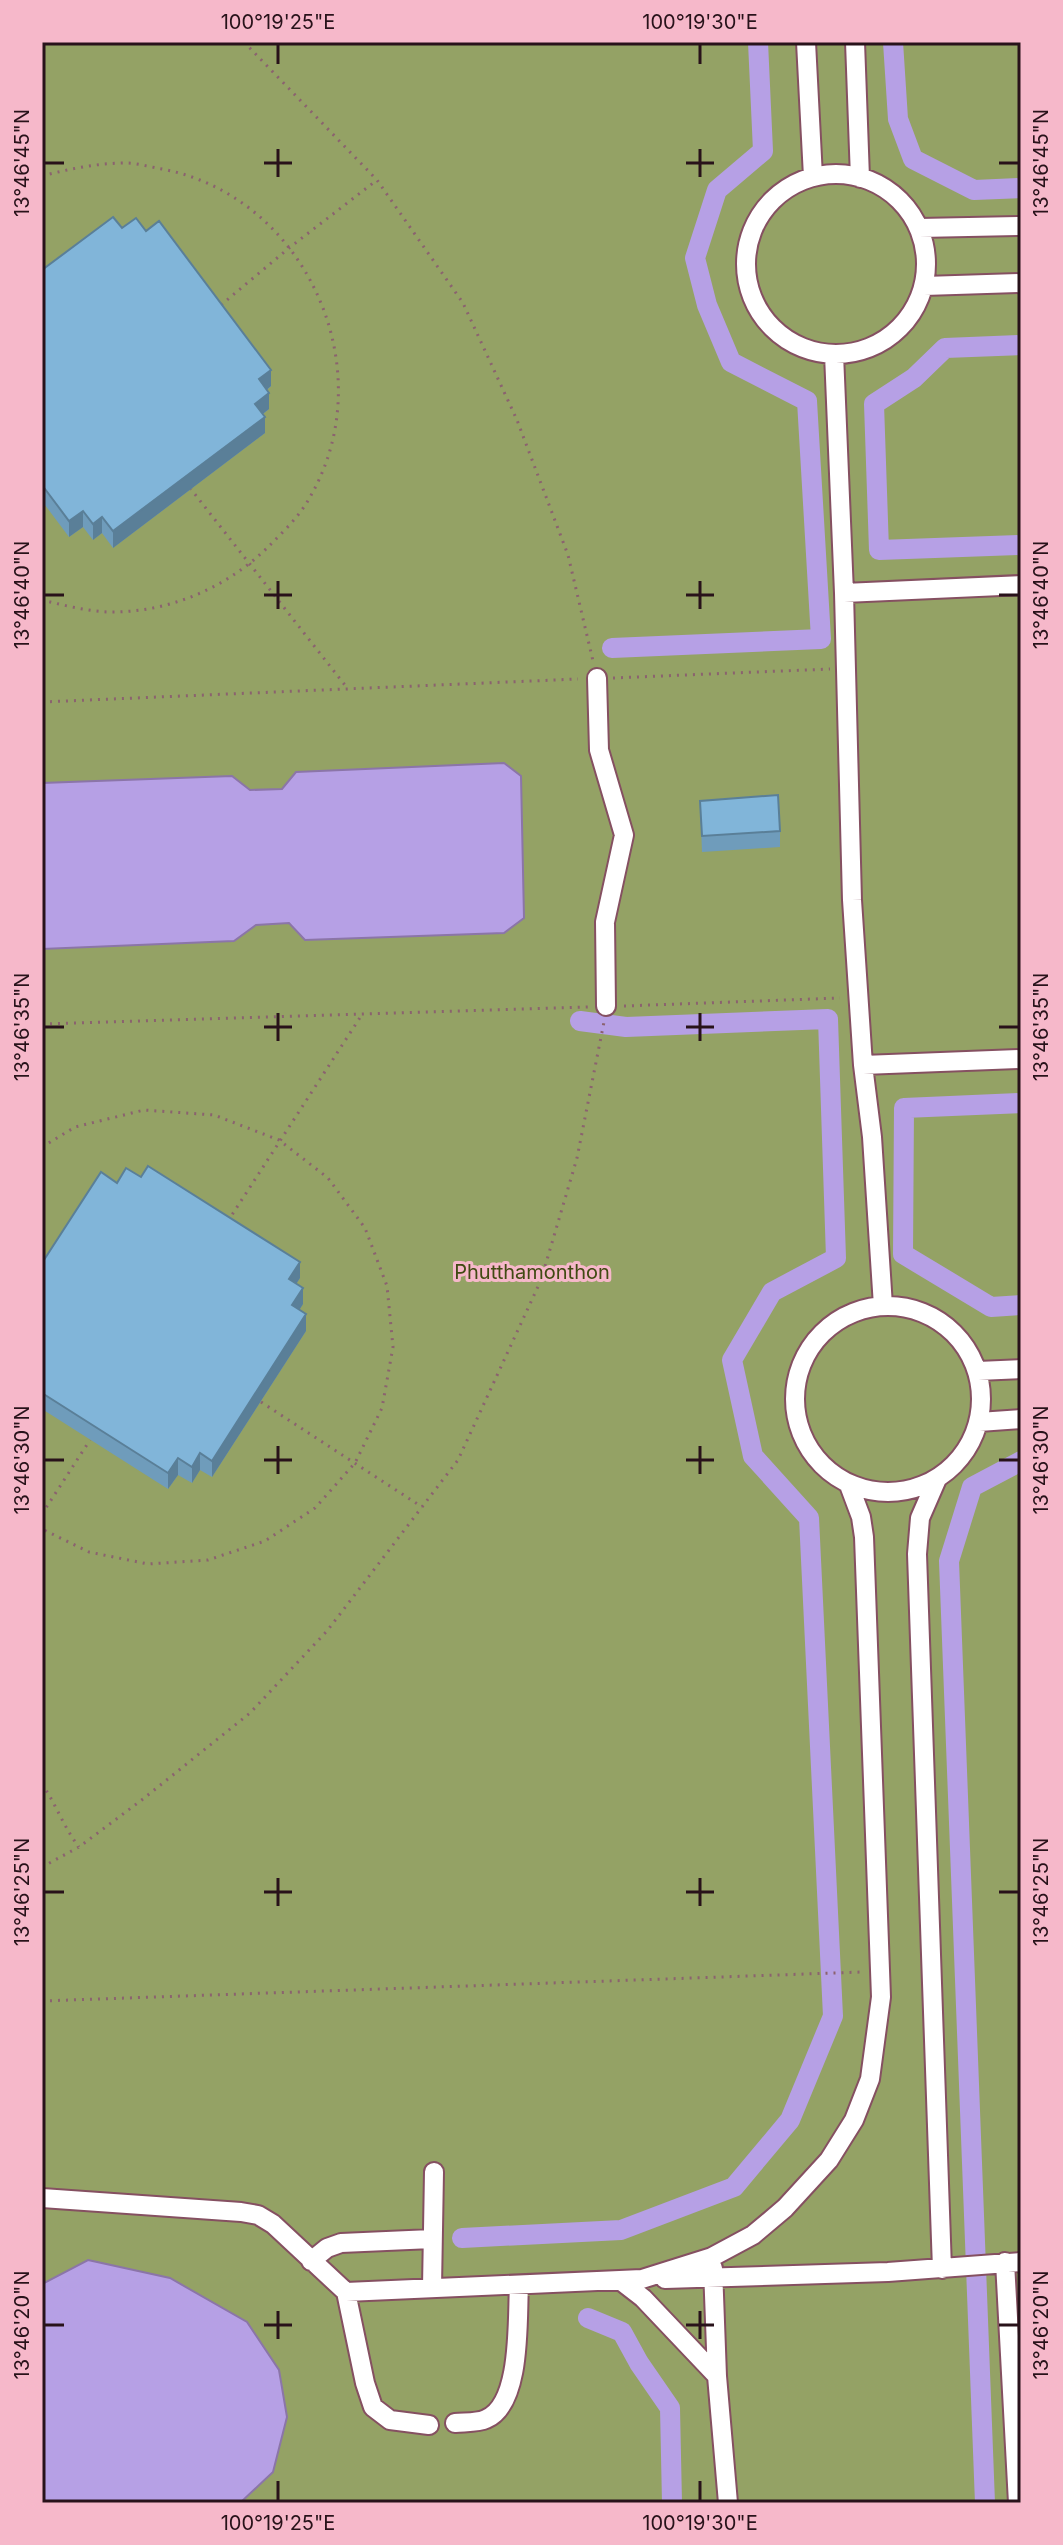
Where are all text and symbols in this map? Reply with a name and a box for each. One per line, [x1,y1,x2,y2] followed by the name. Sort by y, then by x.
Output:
[221,10,335,34] text: 100°19'25"E
[642,10,758,34] text: 100°19'30"E
[10,109,34,217] text: 13°46'45"N
[1029,109,1053,217] text: 13°46'45"N
[10,541,34,649] text: 13°46'40"N
[1029,541,1053,649] text: 13°46'40"N
[10,973,34,1081] text: 13°46'35"N
[1029,973,1053,1081] text: 13°46'35"N
[454,1260,610,1284] park label: Phutthamonthon
[10,1405,34,1515] text: 13°46'30"N
[1029,1405,1053,1515] text: 13°46'30"N
[10,1838,34,1946] text: 13°46'25"N
[1029,1838,1053,1946] text: 13°46'25"N
[10,2271,34,2379] text: 13°46'20"N
[1029,2271,1053,2379] text: 13°46'20"N
[221,2511,335,2535] text: 100°19'25"E
[642,2511,758,2535] text: 100°19'30"E

